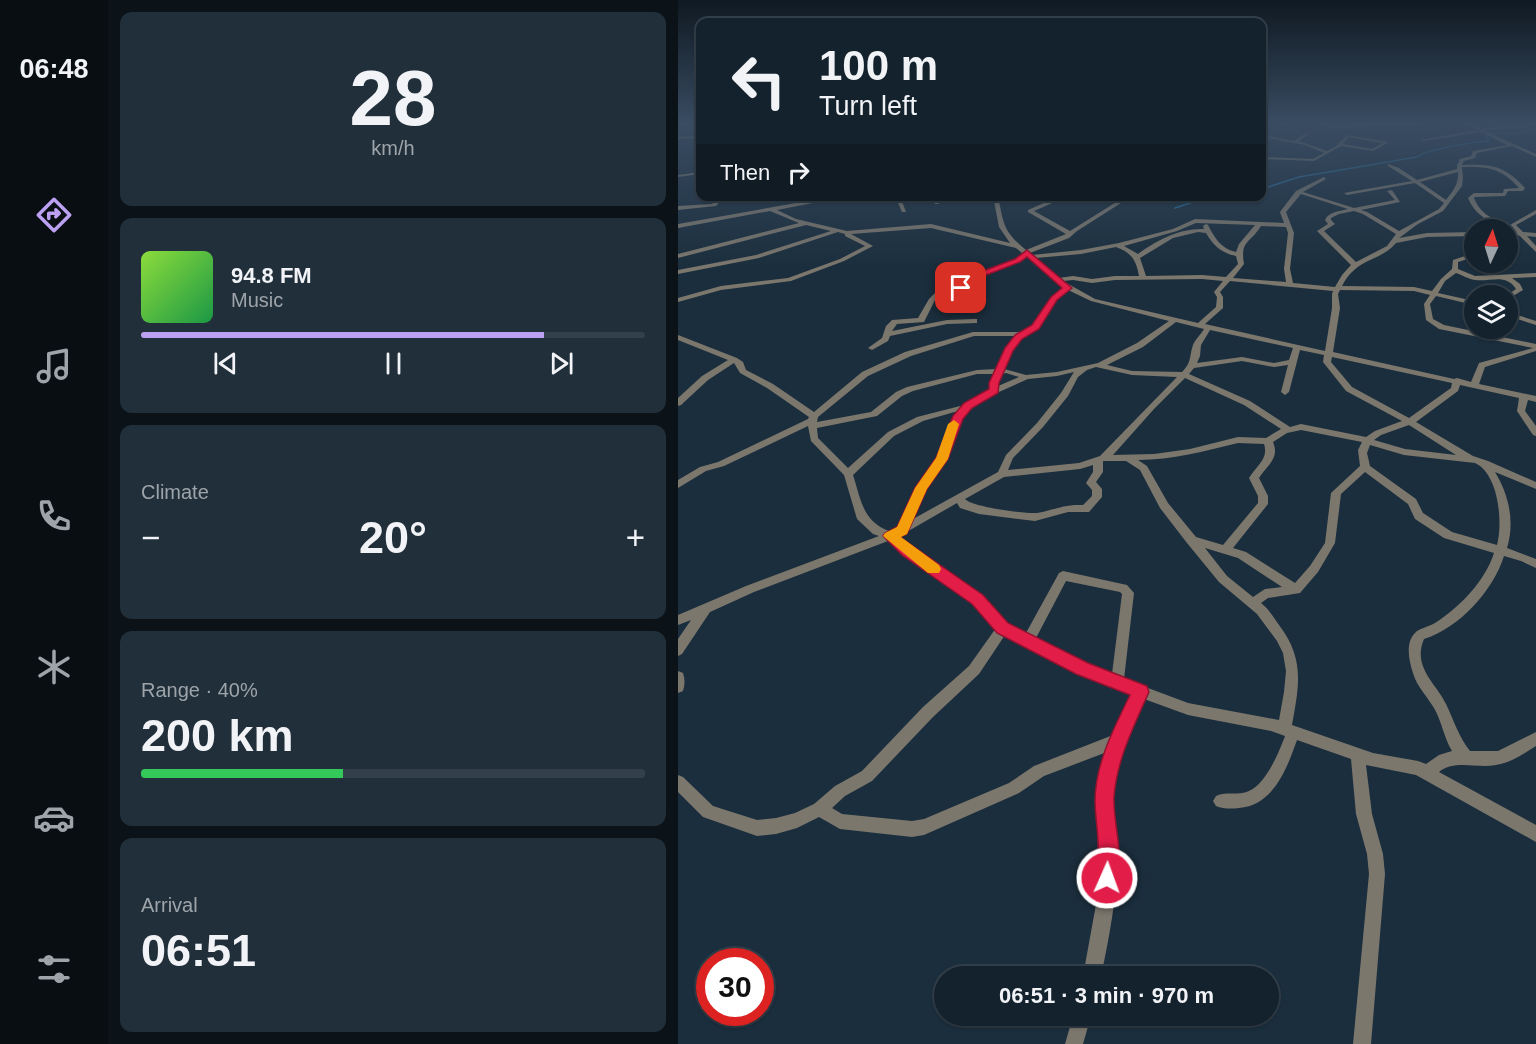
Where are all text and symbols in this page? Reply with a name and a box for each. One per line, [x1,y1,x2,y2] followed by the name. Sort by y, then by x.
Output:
[720,42,798,120] icon: left
[819,42,938,89] text: 100 m
[19,54,89,84] text: 06:48
[350,54,436,142] text: 28
[819,91,917,121] text: Turn left
[371,137,415,159] text: km/h
[782,156,815,189] icon: right
[720,160,770,185] text: Then
[33,194,75,236] icon: directions
[1464,219,1518,273] north arrow
[1464,219,1518,339] map controls
[935,262,986,313] pin
[231,263,312,288] text: 94.8 FM
[944,271,977,304] icon: arrive
[1464,285,1518,339] button: layers
[231,289,283,311] text: Music
[33,345,75,387] icon: music
[209,347,242,380] icon: previous
[377,347,410,380] icon: pause
[545,347,578,380] icon: next
[141,481,209,503] text: Climate
[33,495,75,537] icon: phone
[359,512,427,563] text: 20°
[141,519,160,556] text: −
[626,519,645,556] text: +
[33,646,75,688] icon: climate
[141,679,258,701] text: Range · 40%
[141,710,294,761] text: 200 km
[33,797,75,839] icon: car
[1075,846,1139,910] position arrow
[141,894,198,916] text: Arrival
[141,925,256,976] text: 06:51
[33,948,75,990] icon: filters
[696,948,774,1026] speed limit sign: 30
[999,983,1214,1008] text: 06:51 · 3 min · 970 m

